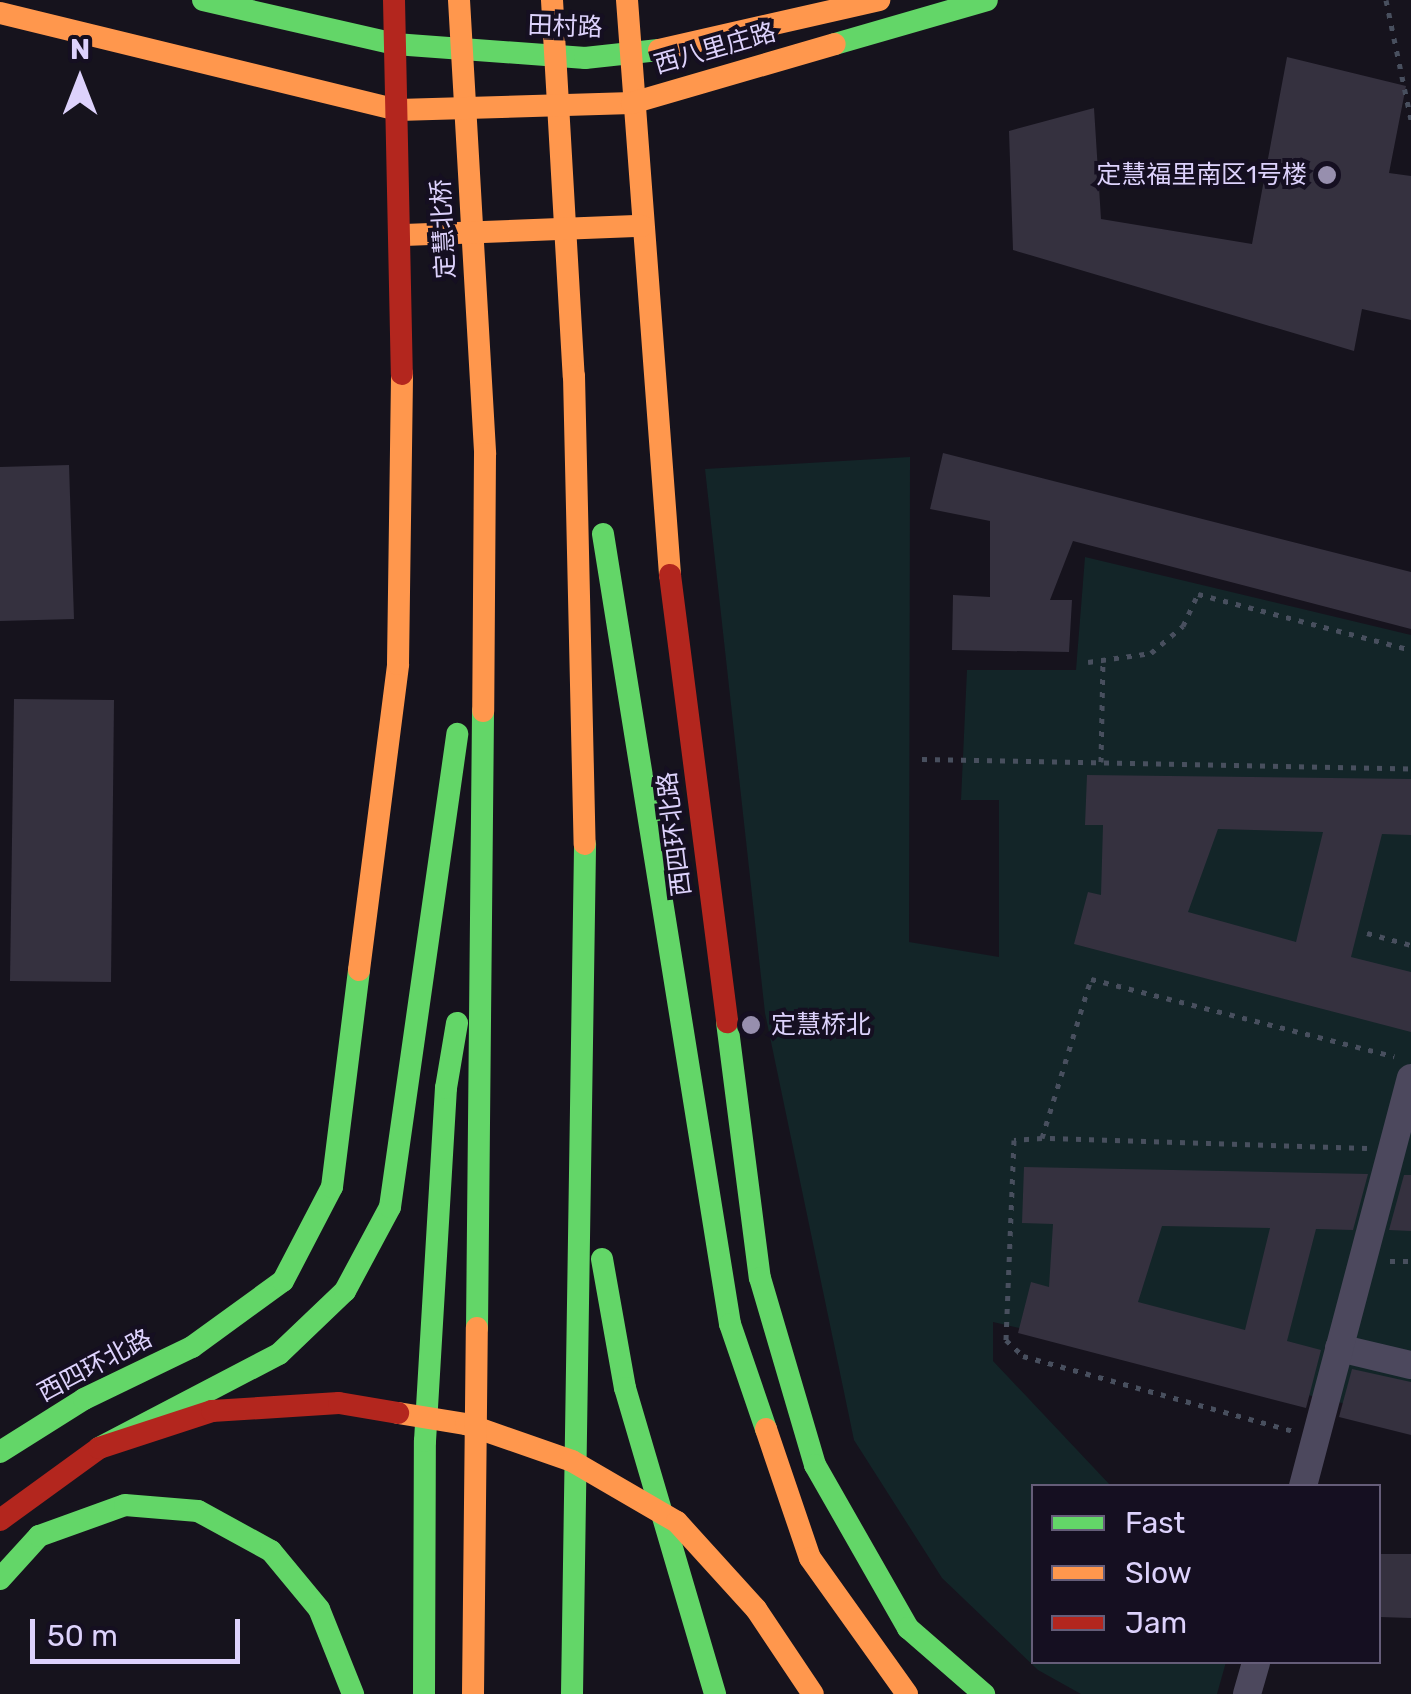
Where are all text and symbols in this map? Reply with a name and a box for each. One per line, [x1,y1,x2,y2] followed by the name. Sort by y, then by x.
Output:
[527,11,603,43] street label: 田村路
[651,17,779,81] street label: 西八里庄路
[30,30,130,130] north arrow
[70,33,90,66] text: N
[1096,160,1307,190] place label: 定慧福里南区1号楼
[1316,164,1338,186] marker: 定慧福里南区1号楼
[426,178,462,280] street label: 定慧北桥
[652,770,698,898] street label: 西四环北路
[771,1010,871,1040] place label: 定慧桥北
[740,1014,762,1036] marker: 定慧桥北
[33,1323,157,1409] street label: 西四环北路
[1031,1484,1381,1664] legend
[1125,1505,1185,1541] text: Fast
[1125,1555,1192,1591] text: Slow
[35,1599,245,1661] scale bar
[1125,1605,1187,1641] text: Jam
[47,1618,118,1654] text: 50 m

